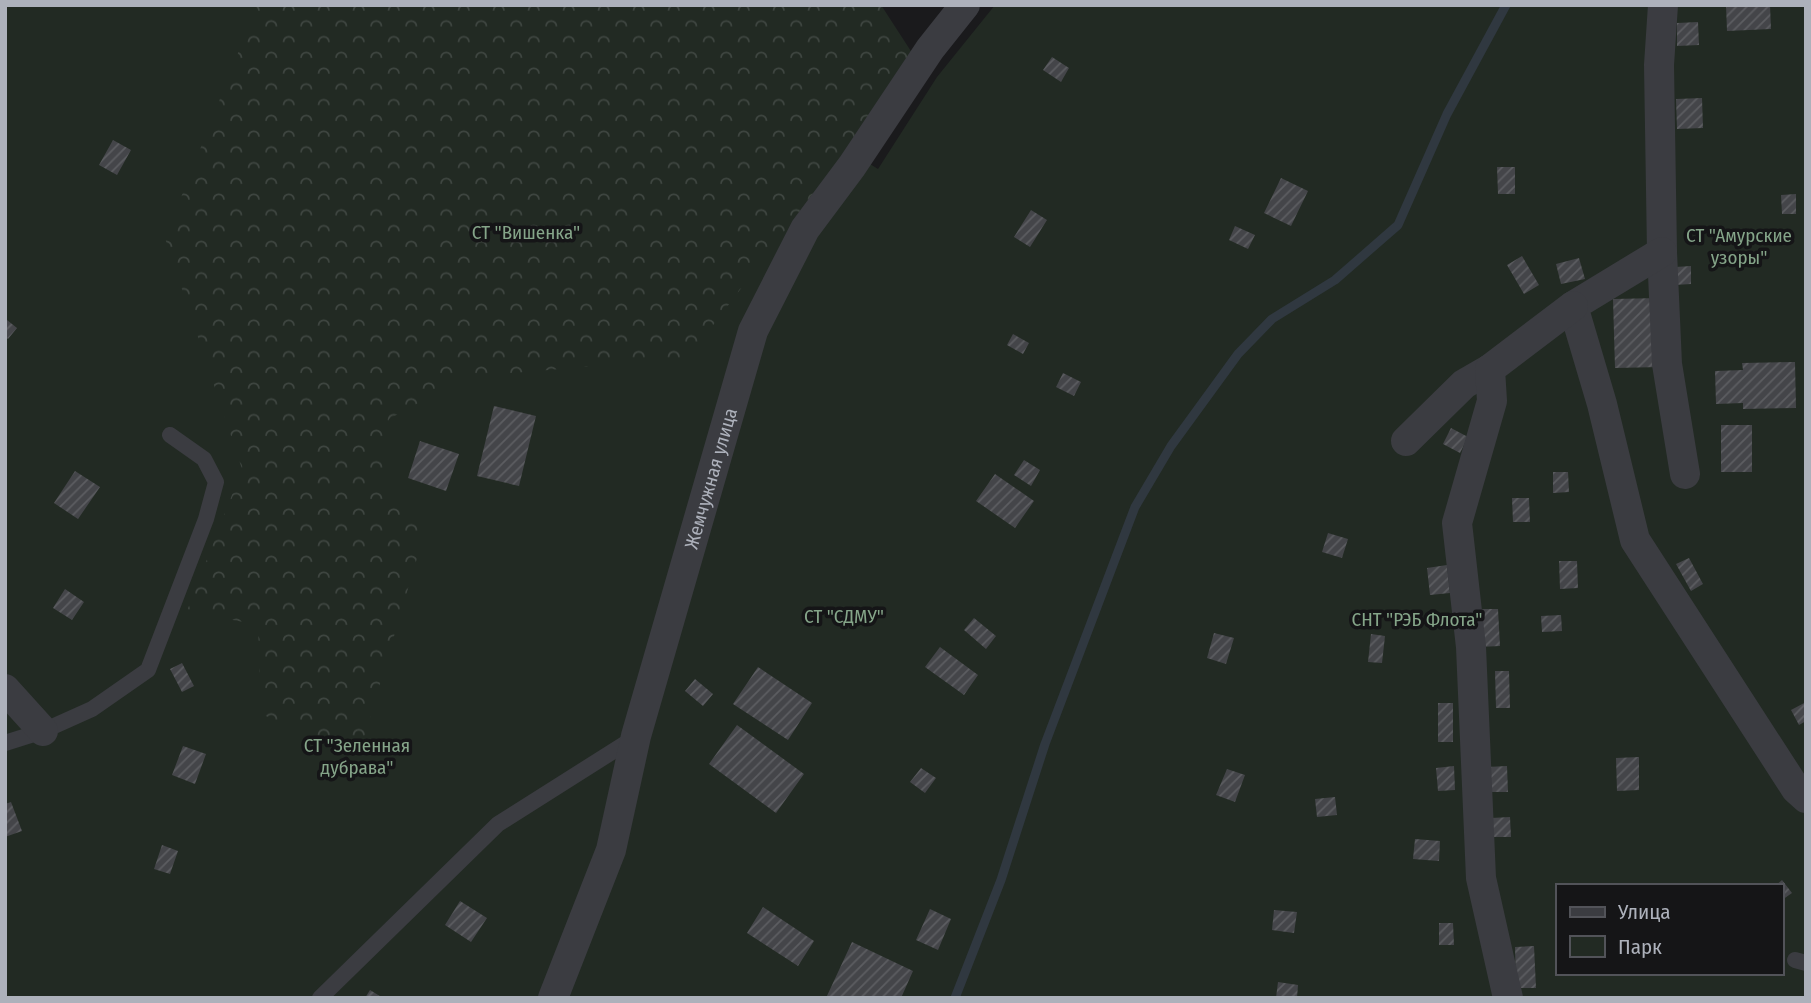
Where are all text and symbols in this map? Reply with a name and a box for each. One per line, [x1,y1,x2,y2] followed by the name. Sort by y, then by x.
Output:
[472,221,580,244] park label: СТ "Вишенка"
[1686,224,1792,269] park label: СТ "Амурские узоры"
[680,405,742,552] street label: Жемчужная улица
[804,605,884,628] park label: СТ "СДМУ"
[1352,608,1482,631] park label: СНТ "РЭБ Флота"
[304,734,410,779] park label: СТ "Зеленная дубрава"
[1556,884,1783,975] legend
[1617,899,1671,925] text: Улица
[1618,934,1662,960] text: Парк

